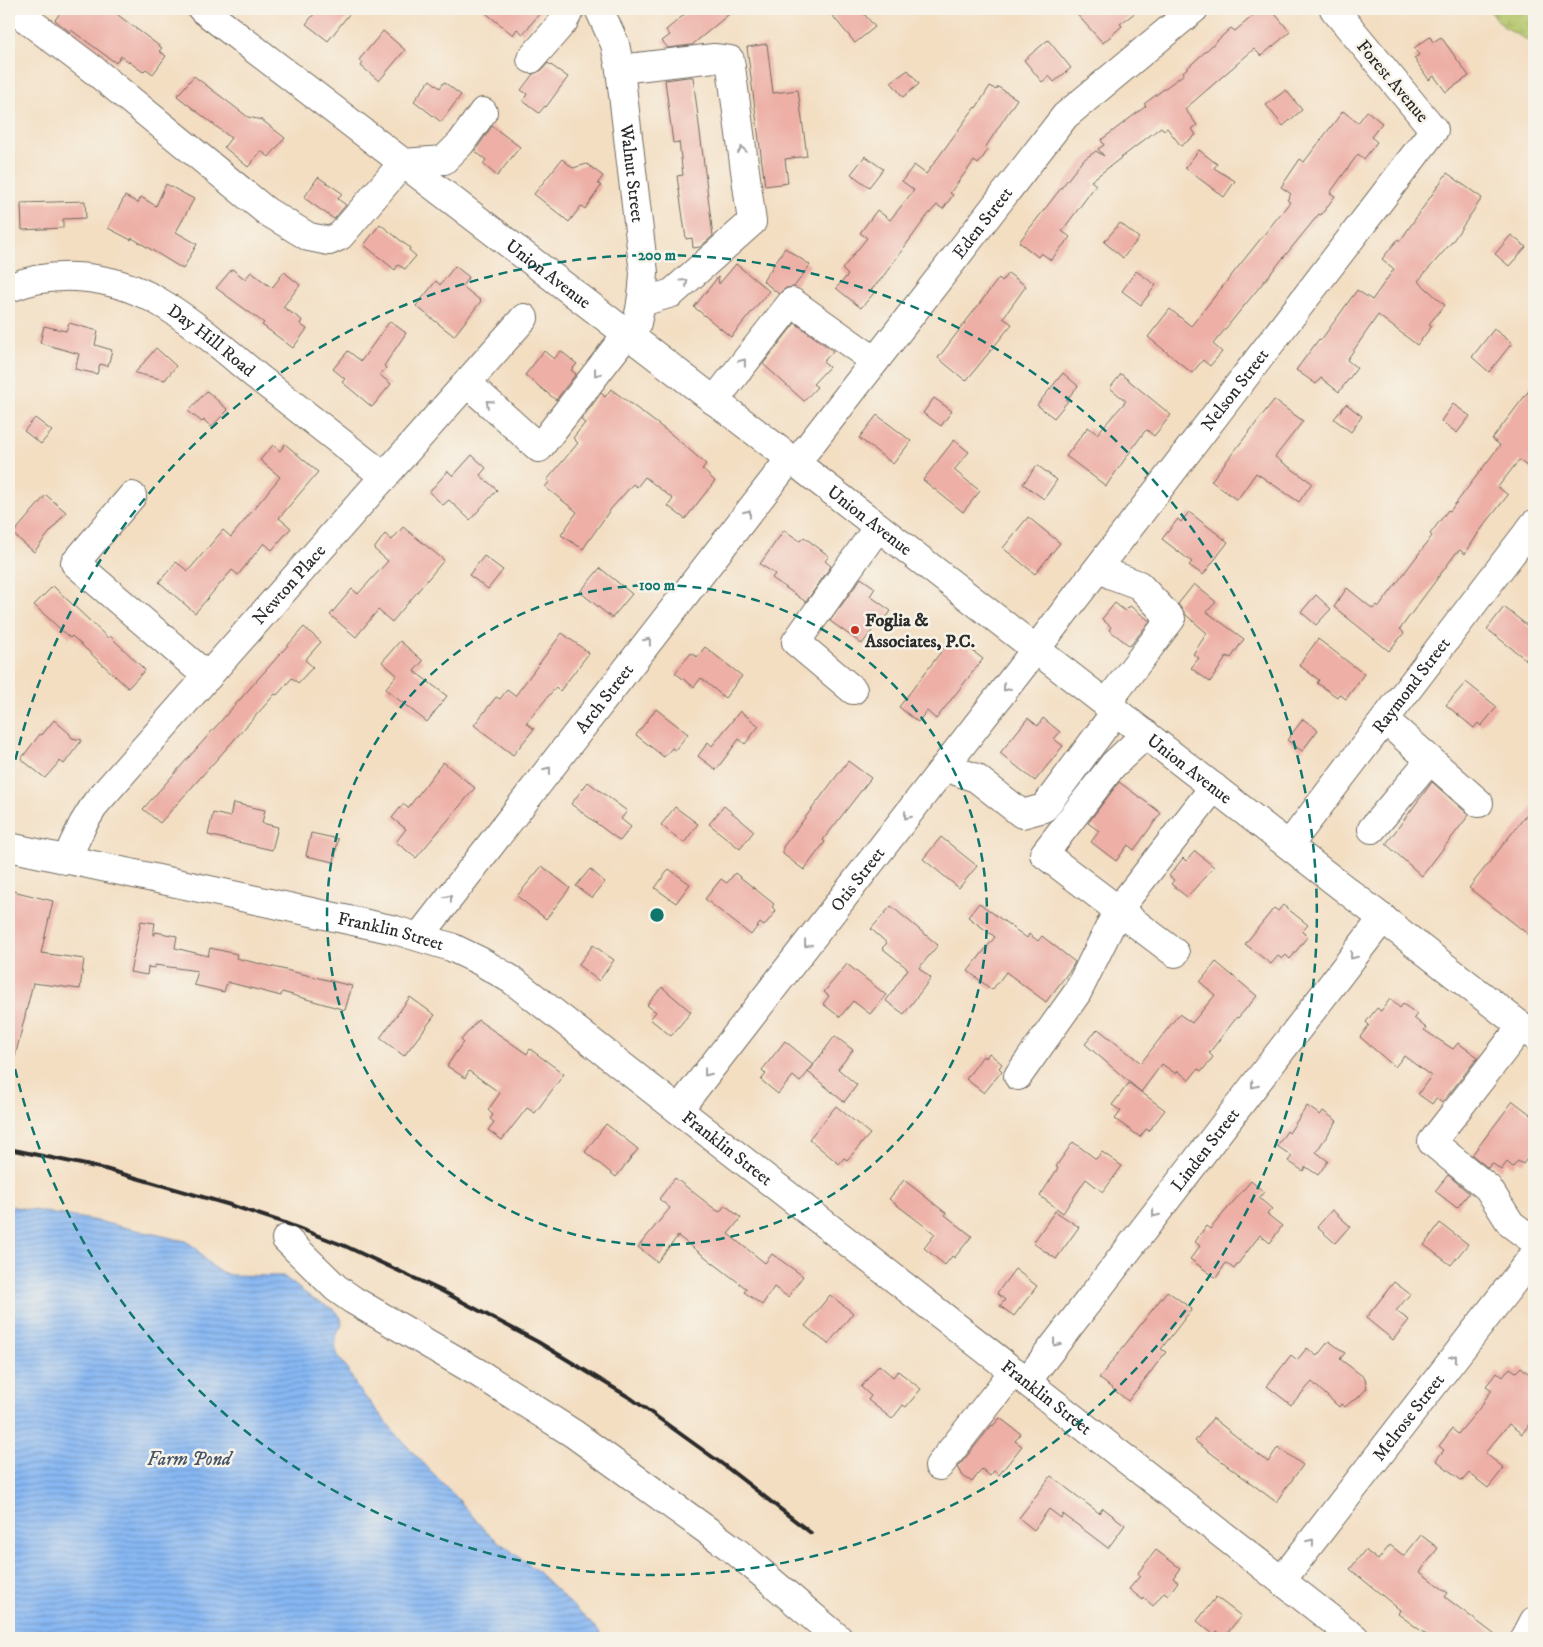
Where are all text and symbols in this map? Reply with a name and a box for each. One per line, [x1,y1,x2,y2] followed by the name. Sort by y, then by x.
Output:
[1351,36,1433,127] street label: Forest Avenue
[614,122,648,224] street label: Walnut Street
[737,146,748,154] one-way arrow
[948,183,1018,264] street label: Eden Street
[501,235,595,314] street label: Union Avenue
[638,246,677,265] text: 200 m
[680,279,689,288] one-way arrow
[163,300,259,382] street label: Day Hill Road
[1197,345,1274,436] street label: Nelson Street
[738,359,746,368] one-way arrow
[594,367,602,376] one-way arrow
[485,400,494,409] one-way arrow
[822,481,916,561] street label: Union Avenue
[742,509,751,519] one-way arrow
[248,540,331,630] street label: Newton Place
[639,576,676,595] text: 100 m
[864,610,975,653] place label: Foglia & Associates, P.C.
[849,624,861,636] marker: Foglia & Associates, P.C.
[1368,633,1456,738] street label: Raymond Street
[643,638,651,647] one-way arrow
[571,660,639,738] street label: Arch Street
[1004,682,1012,691] one-way arrow
[1142,730,1236,809] street label: Union Avenue
[543,767,551,776] one-way arrow
[904,810,912,819] one-way arrow
[826,843,890,916] street label: Otis Street
[443,895,451,904] one-way arrow
[648,906,666,924] centre of rings
[336,908,447,956] street label: Franklin Street
[804,939,813,948] one-way arrow
[1350,951,1359,960] one-way arrow
[705,1067,713,1076] one-way arrow
[1251,1079,1260,1089] one-way arrow
[1167,1104,1245,1196] street label: Linden Street
[677,1107,777,1191] street label: Franklin Street
[1152,1208,1161,1218] one-way arrow
[1053,1337,1061,1346] one-way arrow
[1448,1354,1457,1364] one-way arrow
[996,1356,1096,1440] street label: Franklin Street
[1368,1370,1450,1466] street label: Melrose Street
[147,1448,234,1471] water label: Farm Pond
[1306,1538,1315,1547] one-way arrow

